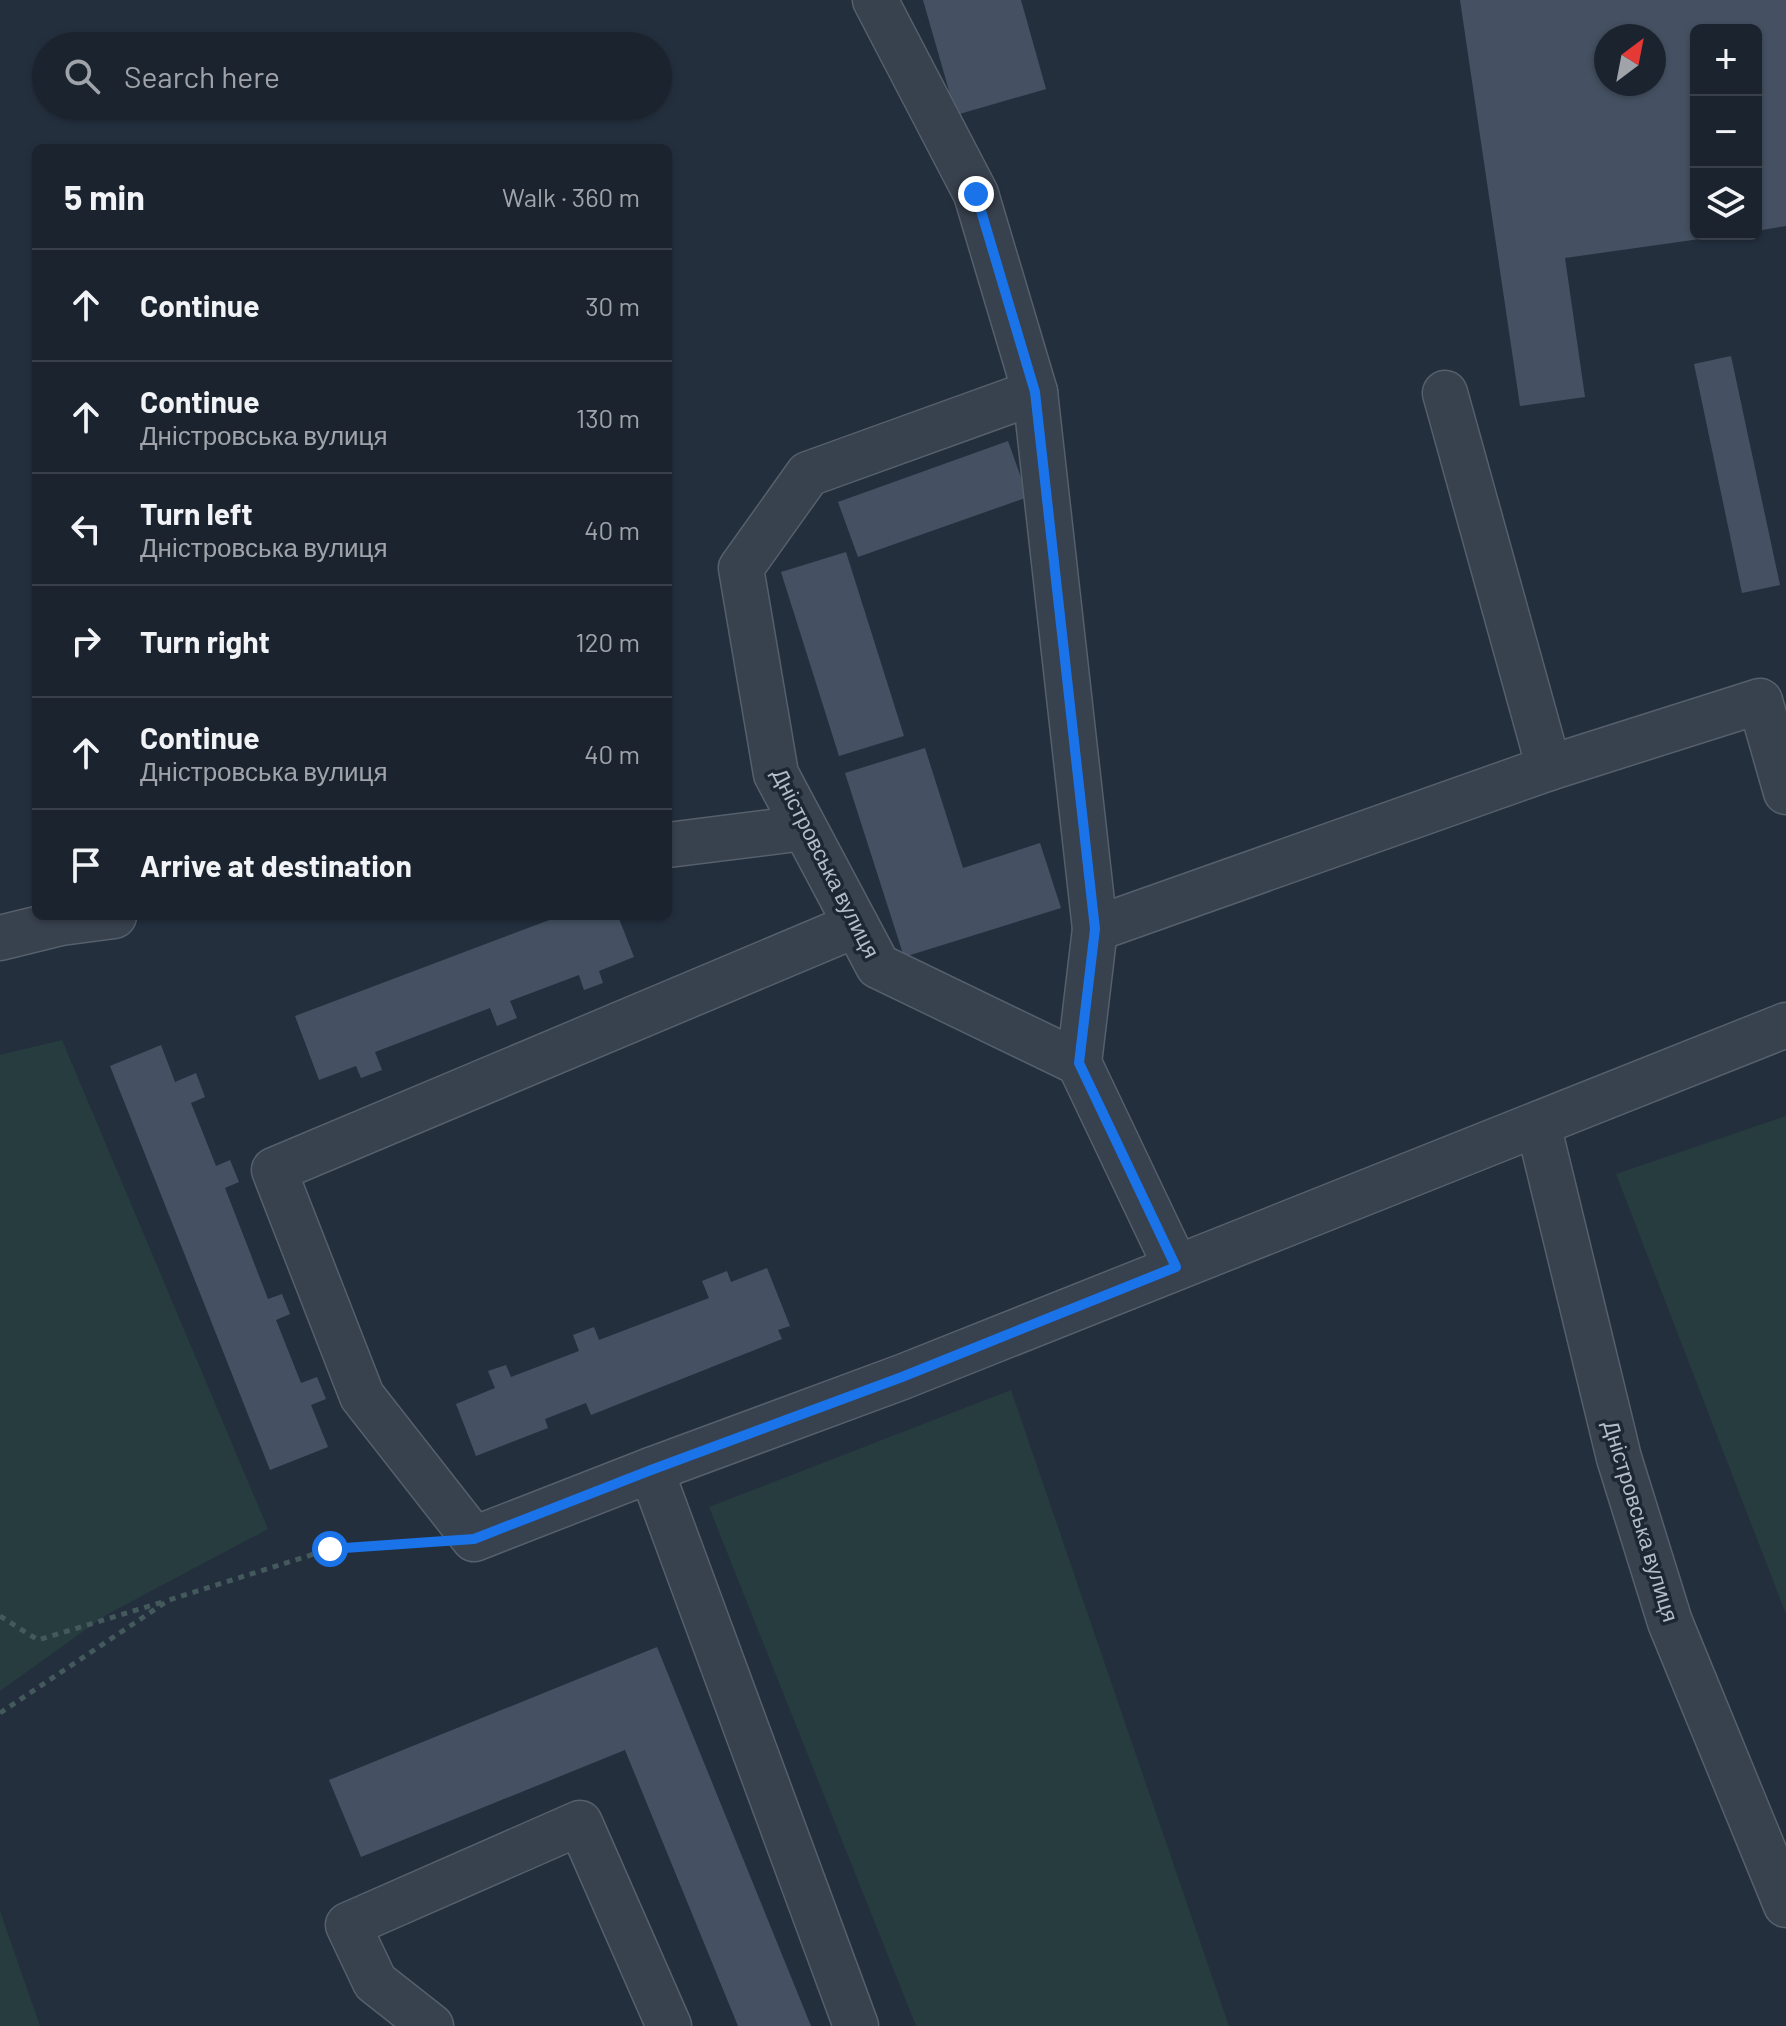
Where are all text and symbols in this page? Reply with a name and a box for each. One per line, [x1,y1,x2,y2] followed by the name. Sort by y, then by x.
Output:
[1594,24,1666,96] north arrow
[1690,24,1762,240] map controls
[1690,24,1762,96] button: +
[32,32,672,120] search box
[60,54,104,98] icon: search
[124,58,280,94] text: Search here
[1690,96,1762,168] button: −
[1690,168,1762,240] button: layers
[64,176,145,217] text: 5 min
[958,176,994,212] route end
[502,181,640,212] text: Walk · 360 m
[64,283,108,327] icon: ahead
[140,287,260,323] text: Continue
[585,290,640,321] text: 30 m
[140,383,260,419] text: Continue
[64,395,108,439] icon: ahead
[576,402,640,433] text: 130 m
[140,419,388,450] text: Дністровська вулиця
[140,495,253,531] text: Turn left
[64,507,108,551] icon: left
[584,514,640,545] text: 40 m
[140,531,388,562] text: Дністровська вулиця
[64,619,108,663] icon: right
[140,623,270,659] text: Turn right
[576,626,640,657] text: 120 m
[140,719,260,755] text: Continue
[64,731,108,775] icon: ahead
[584,738,640,769] text: 40 m
[140,755,388,786] text: Дністровська вулиця
[767,763,886,962] street label: Дністровська вулиця
[64,843,108,887] icon: arrive
[140,847,412,883] text: Arrive at destination
[1598,1417,1685,1625] street label: Дністровська вулиця
[312,1531,348,1567] route start

